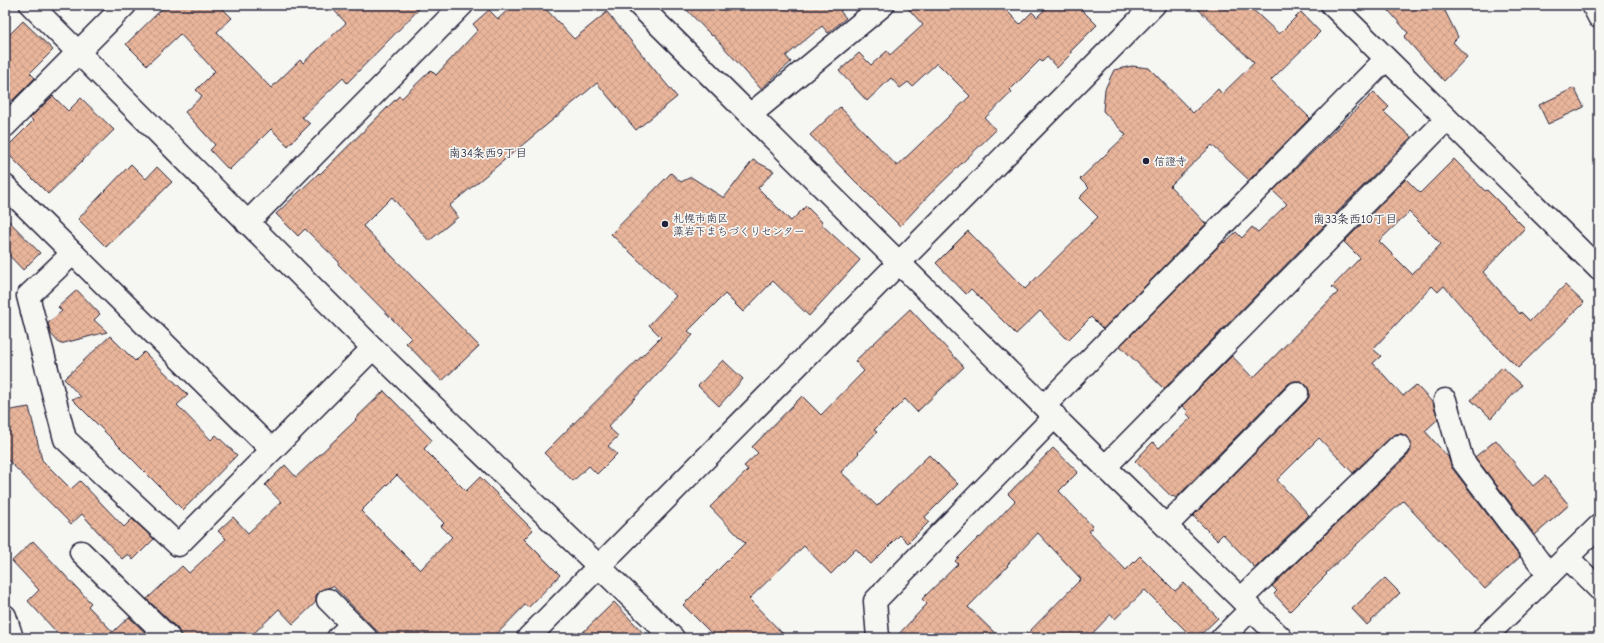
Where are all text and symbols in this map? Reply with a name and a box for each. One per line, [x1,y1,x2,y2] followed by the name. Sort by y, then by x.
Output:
[449,146,527,160] district label: 南34条西9丁目
[1154,155,1187,168] place label: 信證寺
[1141,156,1151,166] marker: 信證寺
[673,212,805,238] place label: 札幌市南区 藻岩下まちづくりセンター
[1313,212,1397,226] district label: 南33条西10丁目
[660,219,670,229] marker: 札幌市南区 藻岩下まちづくりセンター

